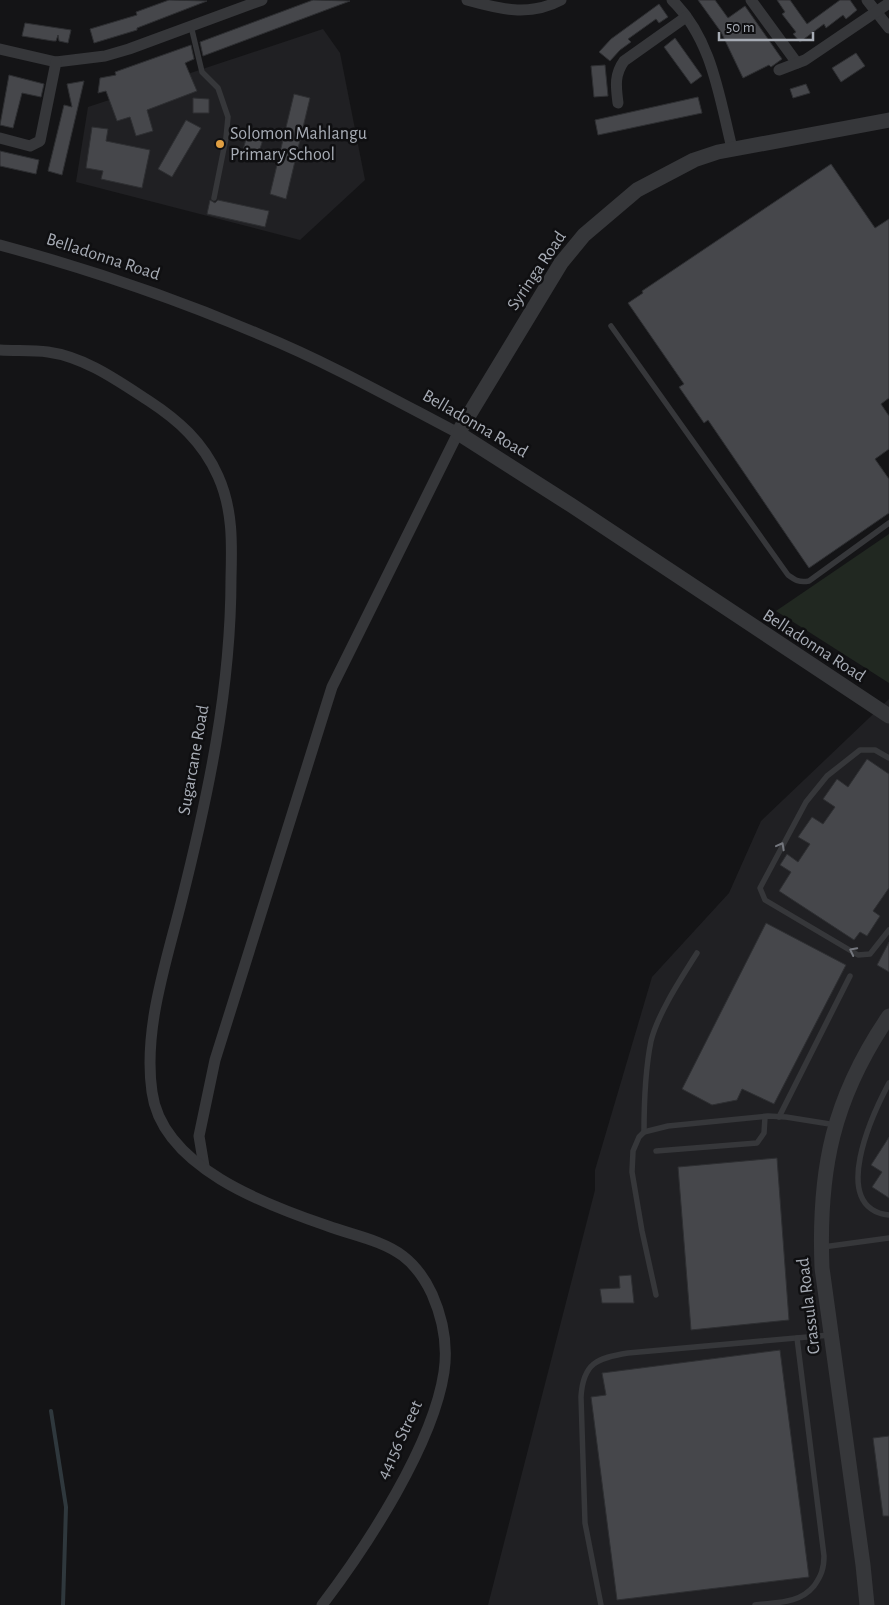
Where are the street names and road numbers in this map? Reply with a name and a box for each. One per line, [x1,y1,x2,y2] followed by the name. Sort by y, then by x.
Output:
[504,228,570,314] street label: Syringa Road
[44,230,162,284] street label: Belladonna Road
[419,387,531,461] street label: Belladonna Road
[759,606,869,686] street label: Belladonna Road
[175,704,213,816] street label: Sugarcane Road
[794,1257,824,1355] street label: Crassula Road
[374,1398,426,1482] street label: 44156 Street

